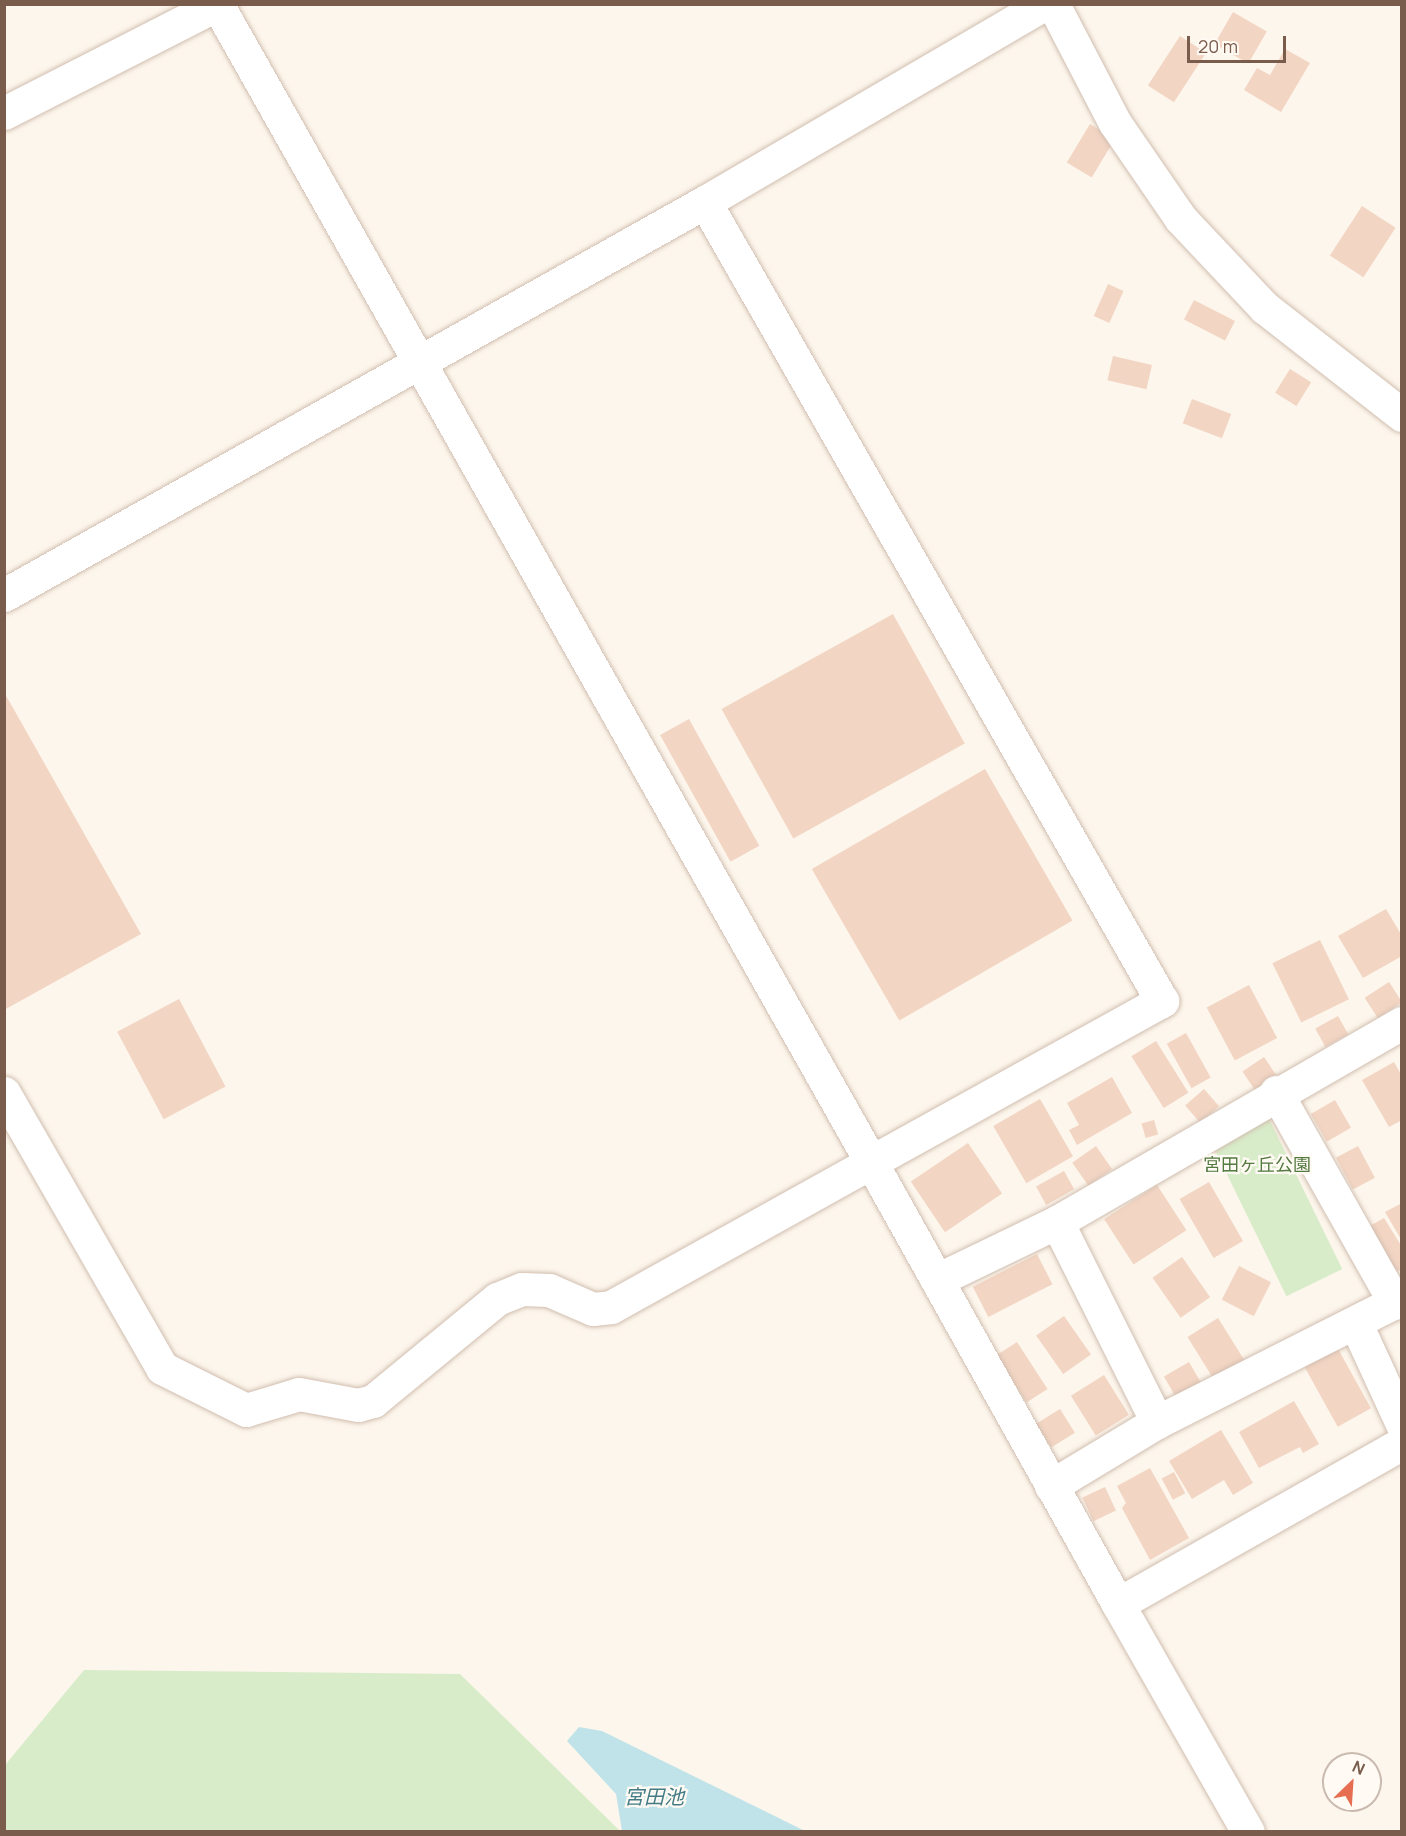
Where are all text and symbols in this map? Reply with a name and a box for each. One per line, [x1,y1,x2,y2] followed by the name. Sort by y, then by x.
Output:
[1190,24,1289,62] scale bar
[1198,34,1238,58] text: 20 m
[1203,1153,1311,1175] park label: 宮田ヶ丘公園
[1322,1752,1382,1812] north arrow
[1349,1755,1369,1780] text: N
[624,1784,684,1808] water label: 宮田池

